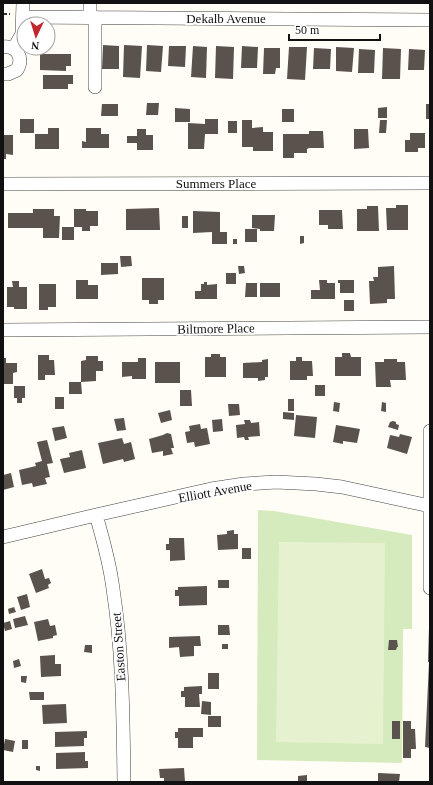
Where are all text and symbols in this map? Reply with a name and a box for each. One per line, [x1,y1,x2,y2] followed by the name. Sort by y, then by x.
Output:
[186,11,266,26] street label: Dekalb Avenue
[16,16,56,56] north arrow
[289,16,380,42] scale bar
[295,23,320,37] text: 50 m
[31,40,40,52] text: N
[176,176,256,191] street label: Summers Place
[177,320,255,337] street label: Biltmore Place
[177,478,253,505] street label: Elliott Avenue
[109,612,128,682] street label: Easton Street

